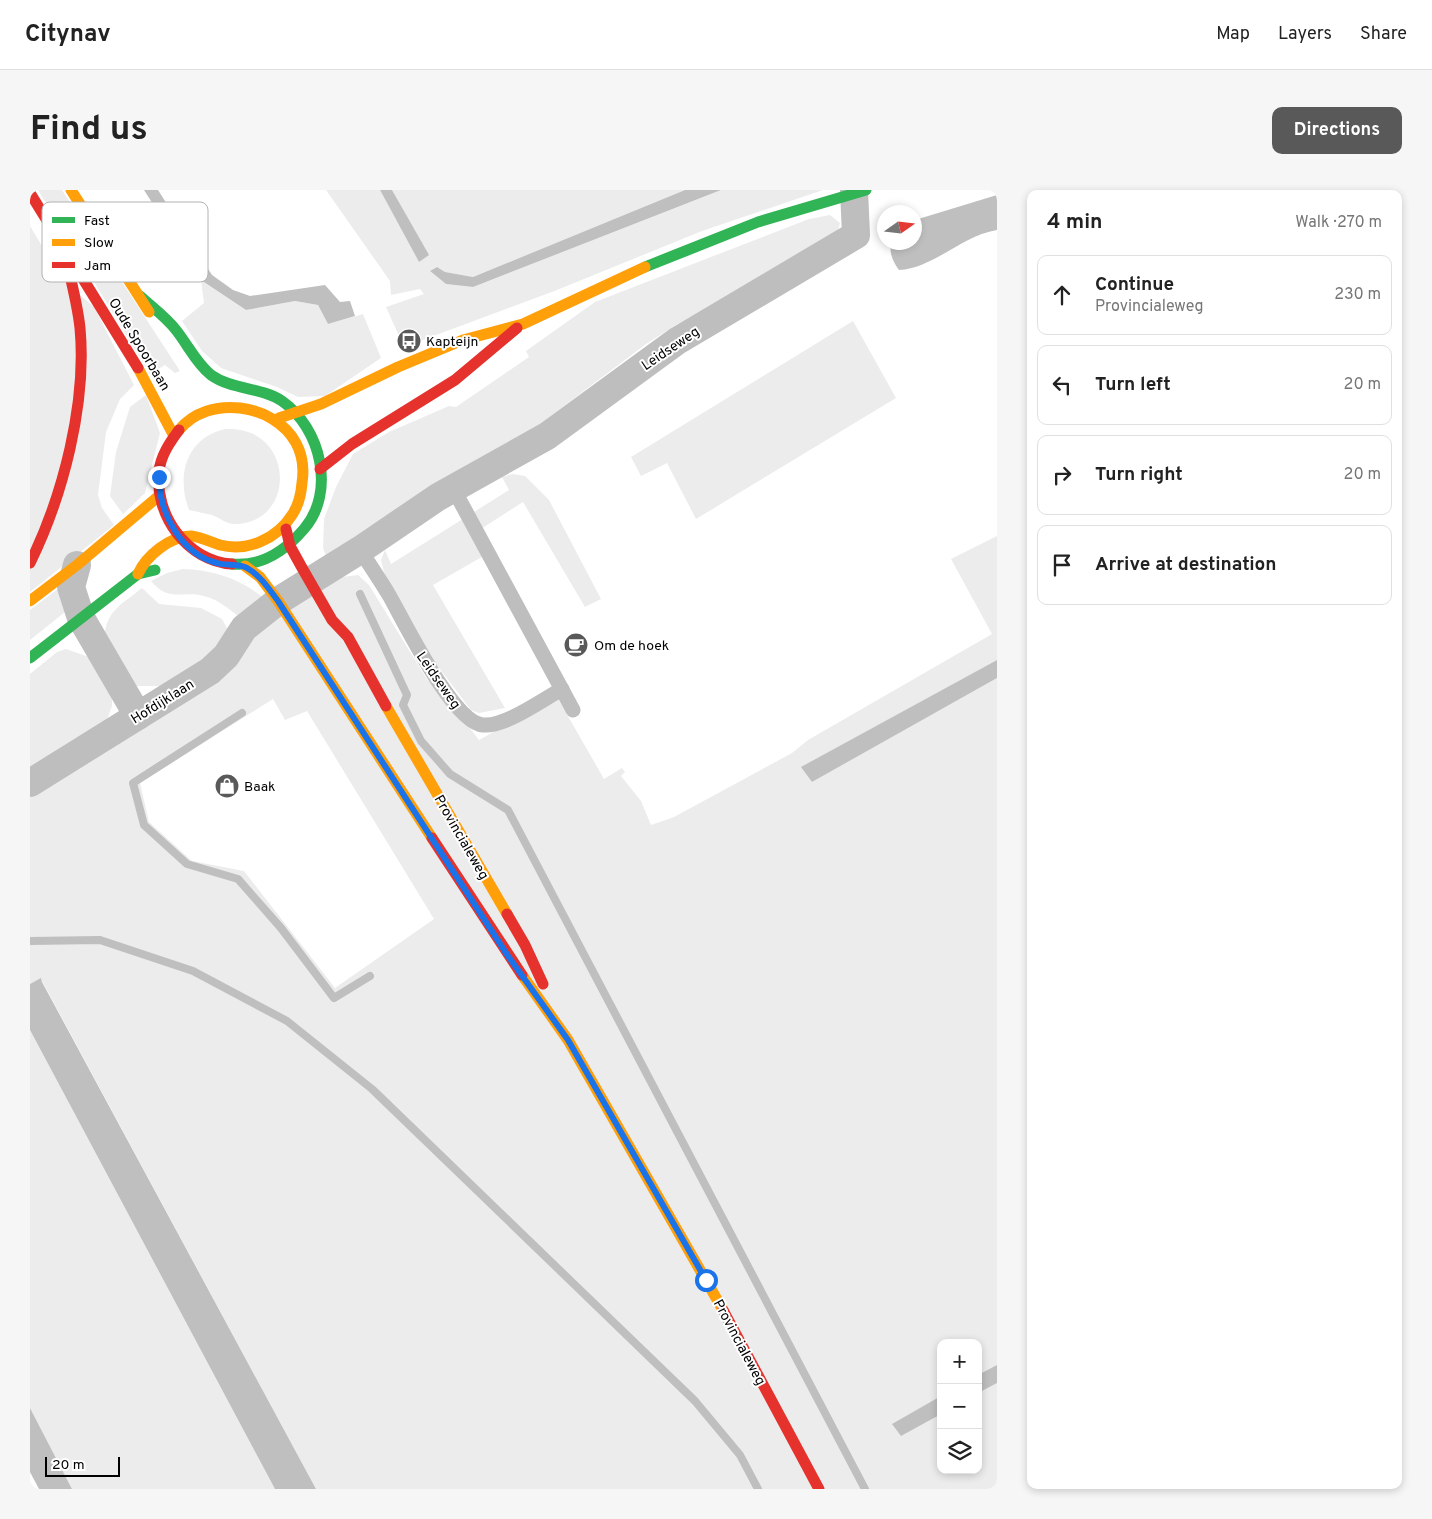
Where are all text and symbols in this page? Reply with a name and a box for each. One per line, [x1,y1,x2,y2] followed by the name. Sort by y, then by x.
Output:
[25,20,111,50] text: Citynav
[1216,23,1250,46] text: Map
[1278,23,1332,46] text: Layers
[1360,23,1407,46] text: Share
[1272,107,1402,154] button: Directions
[30,108,148,152] text: Find us
[42,202,208,282] legend
[877,205,922,250] north arrow
[1047,209,1103,236] text: 4 min
[84,213,110,230] text: Fast
[1295,213,1382,233] text: Walk · 270 m
[84,235,114,252] text: Slow
[84,258,111,275] text: Jam
[1095,273,1174,297] text: Continue
[1048,281,1076,309] icon: ahead
[1334,285,1381,305] text: 230 m
[104,295,173,394] street label: Oude Spoorbaan
[1095,297,1204,317] text: Provincialeweg
[639,324,703,375] street label: Leidseweg
[396,328,422,354] bus stop icon: Kapteijn
[426,334,478,351] place label: Kapteijn
[1048,371,1076,399] icon: left
[1095,373,1171,397] text: Turn left
[1344,375,1381,395] text: 20 m
[1048,461,1076,489] icon: right
[1095,463,1183,487] text: Turn right
[1344,465,1381,485] text: 20 m
[148,466,171,489] route end
[1048,551,1076,579] icon: arrive
[1095,553,1276,577] text: Arrive at destination
[563,632,589,658] cafe icon: Om de hoek
[594,638,669,655] place label: Om de hoek
[412,649,464,713] street label: Leidseweg
[128,676,197,728] street label: Hofdijklaan
[214,773,240,799] shop icon: Baak
[244,779,276,796] place label: Baak
[430,792,492,883] street label: Provincialeweg
[695,1269,718,1292] route start
[709,1297,768,1389] street label: Provincialeweg
[937,1339,982,1474] map controls
[937,1339,982,1384] button: +
[937,1384,982,1429] button: −
[937,1429,982,1474] button: layers
[45,1454,120,1477] scale bar
[52,1457,85,1474] text: 20 m

